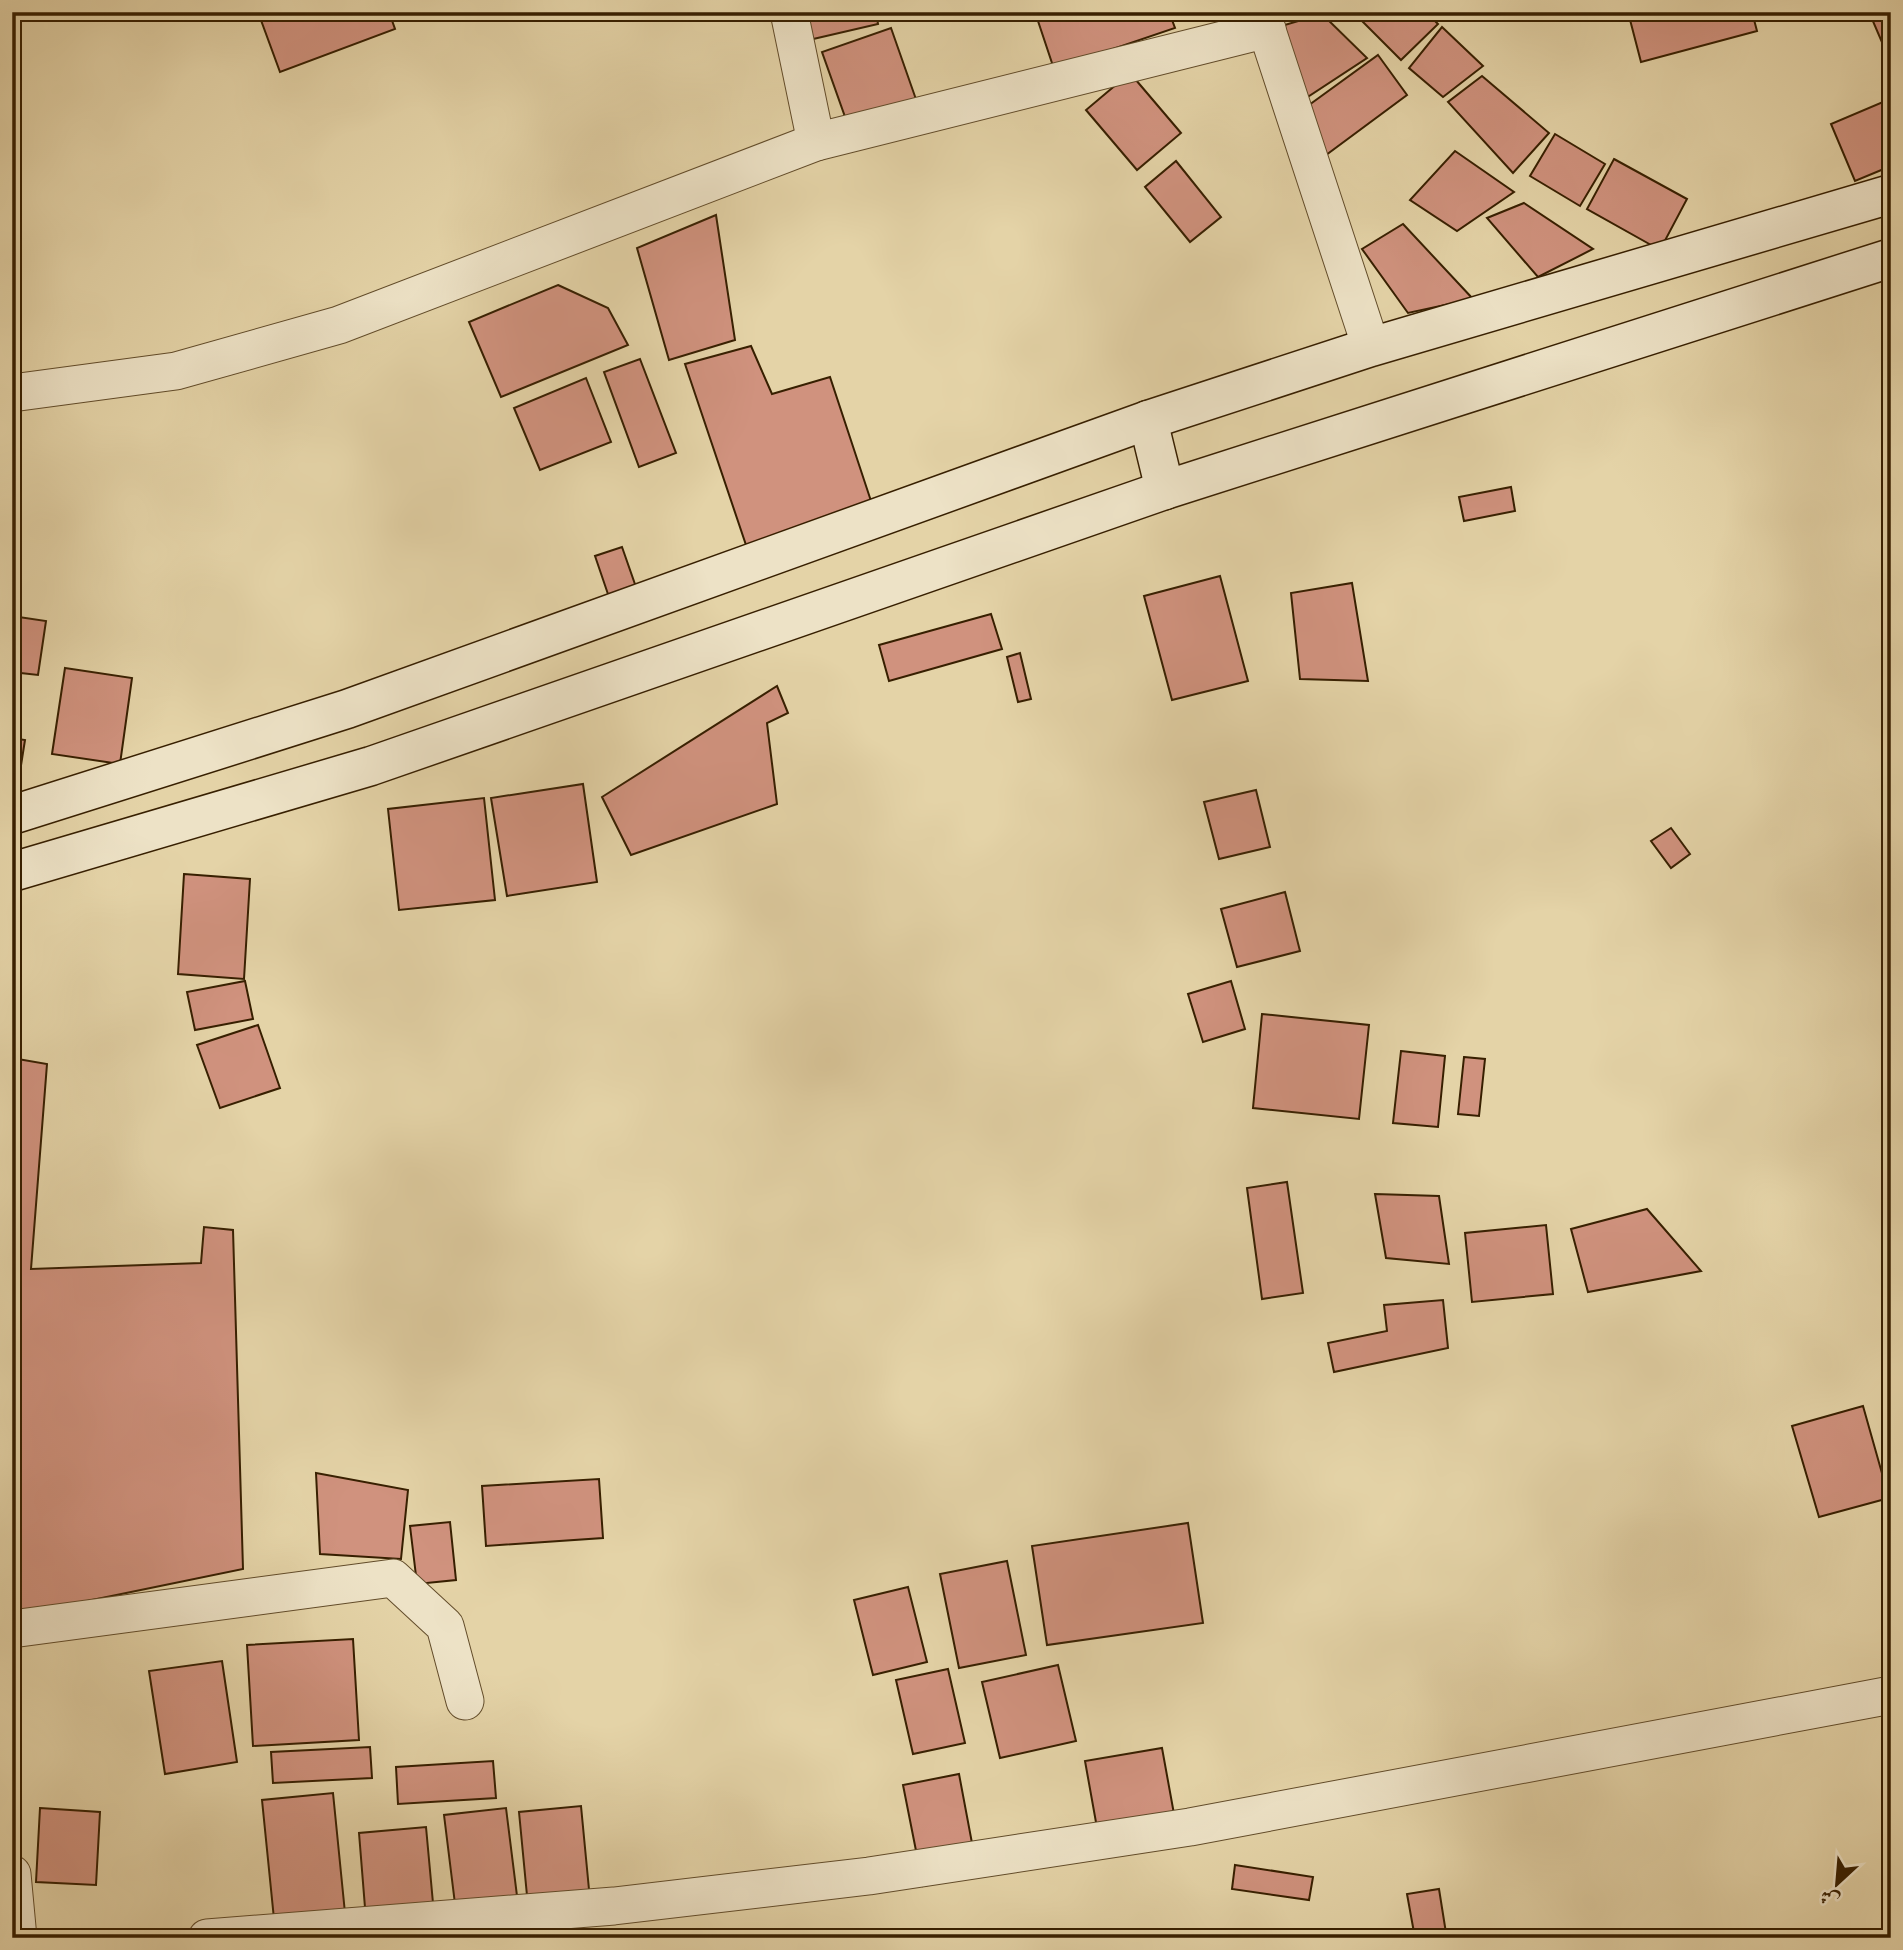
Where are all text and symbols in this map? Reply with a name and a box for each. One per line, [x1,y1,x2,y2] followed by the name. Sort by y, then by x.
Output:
[1801,1848,1871,1918] north arrow
[1815,1883,1844,1916] text: ش

